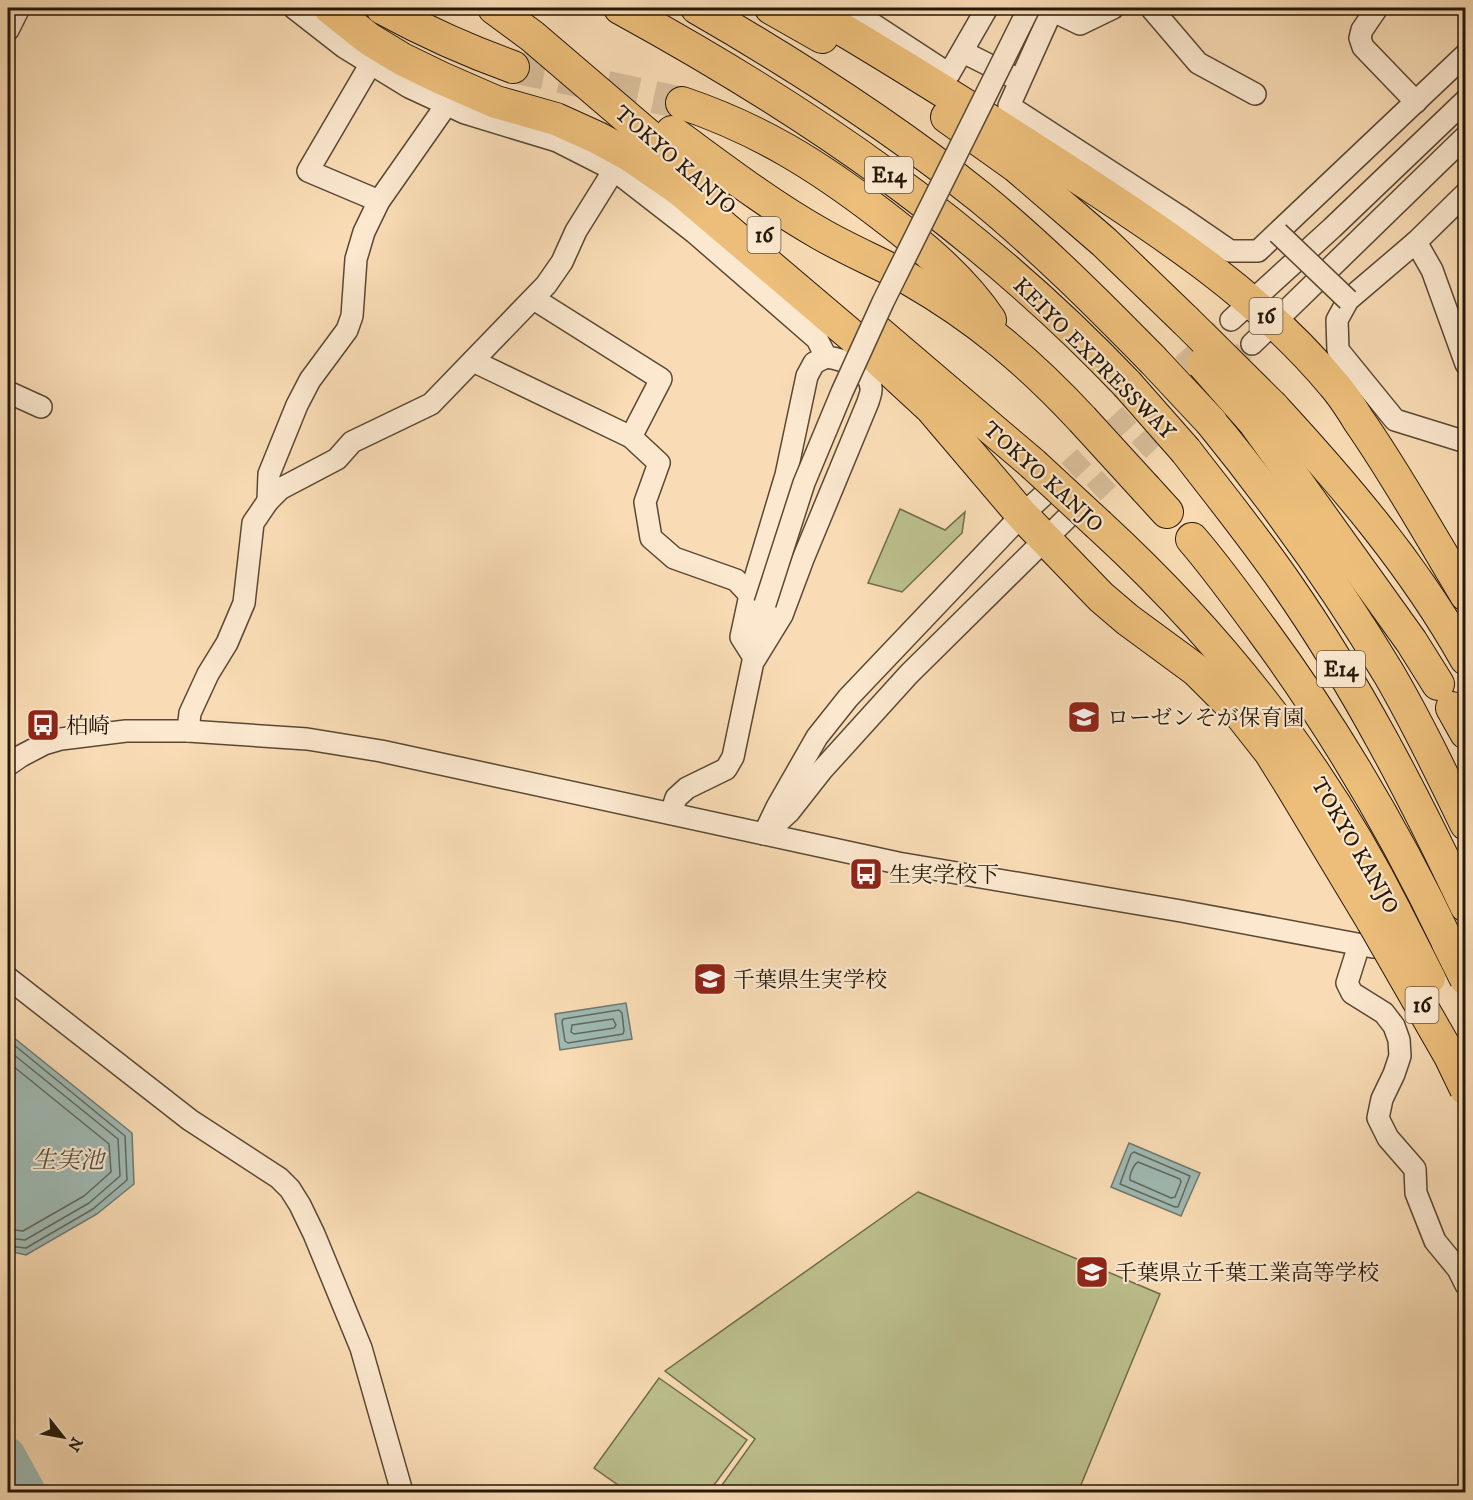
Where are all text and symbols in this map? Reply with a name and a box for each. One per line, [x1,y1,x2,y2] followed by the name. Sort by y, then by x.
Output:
[608,100,742,220] street label: TOKYO KANJO
[865,157,913,193] road number: E14
[748,217,780,253] road number: 16
[1007,272,1182,447] street label: KEIYO EXPRESSWAY
[1250,298,1282,334] road number: 16
[977,416,1109,538] street label: TOKYO KANJO
[1317,651,1365,687] road number: E14
[1066,699,1102,735] school or university icon: ローゼンそが保育園
[1107,705,1305,732] place label: ローゼンそが保育園
[25,707,61,743] bus stop icon: 柏崎
[66,713,110,740] place label: 柏崎
[1305,773,1405,919] street label: TOKYO KANJO
[848,856,884,892] bus stop icon: 生実学校下
[889,862,999,889] place label: 生実学校下
[692,961,728,997] school or university icon: 千葉県生実学校
[733,967,887,994] place label: 千葉県生実学校
[1406,987,1438,1023] road number: 16
[32,1146,107,1176] water label: 生実池
[1074,1254,1110,1290] school or university icon: 千葉県立千葉工業高等学校
[1115,1260,1379,1287] place label: 千葉県立千葉工業高等学校
[33,1407,93,1467] north arrow
[63,1433,87,1455] text: N

